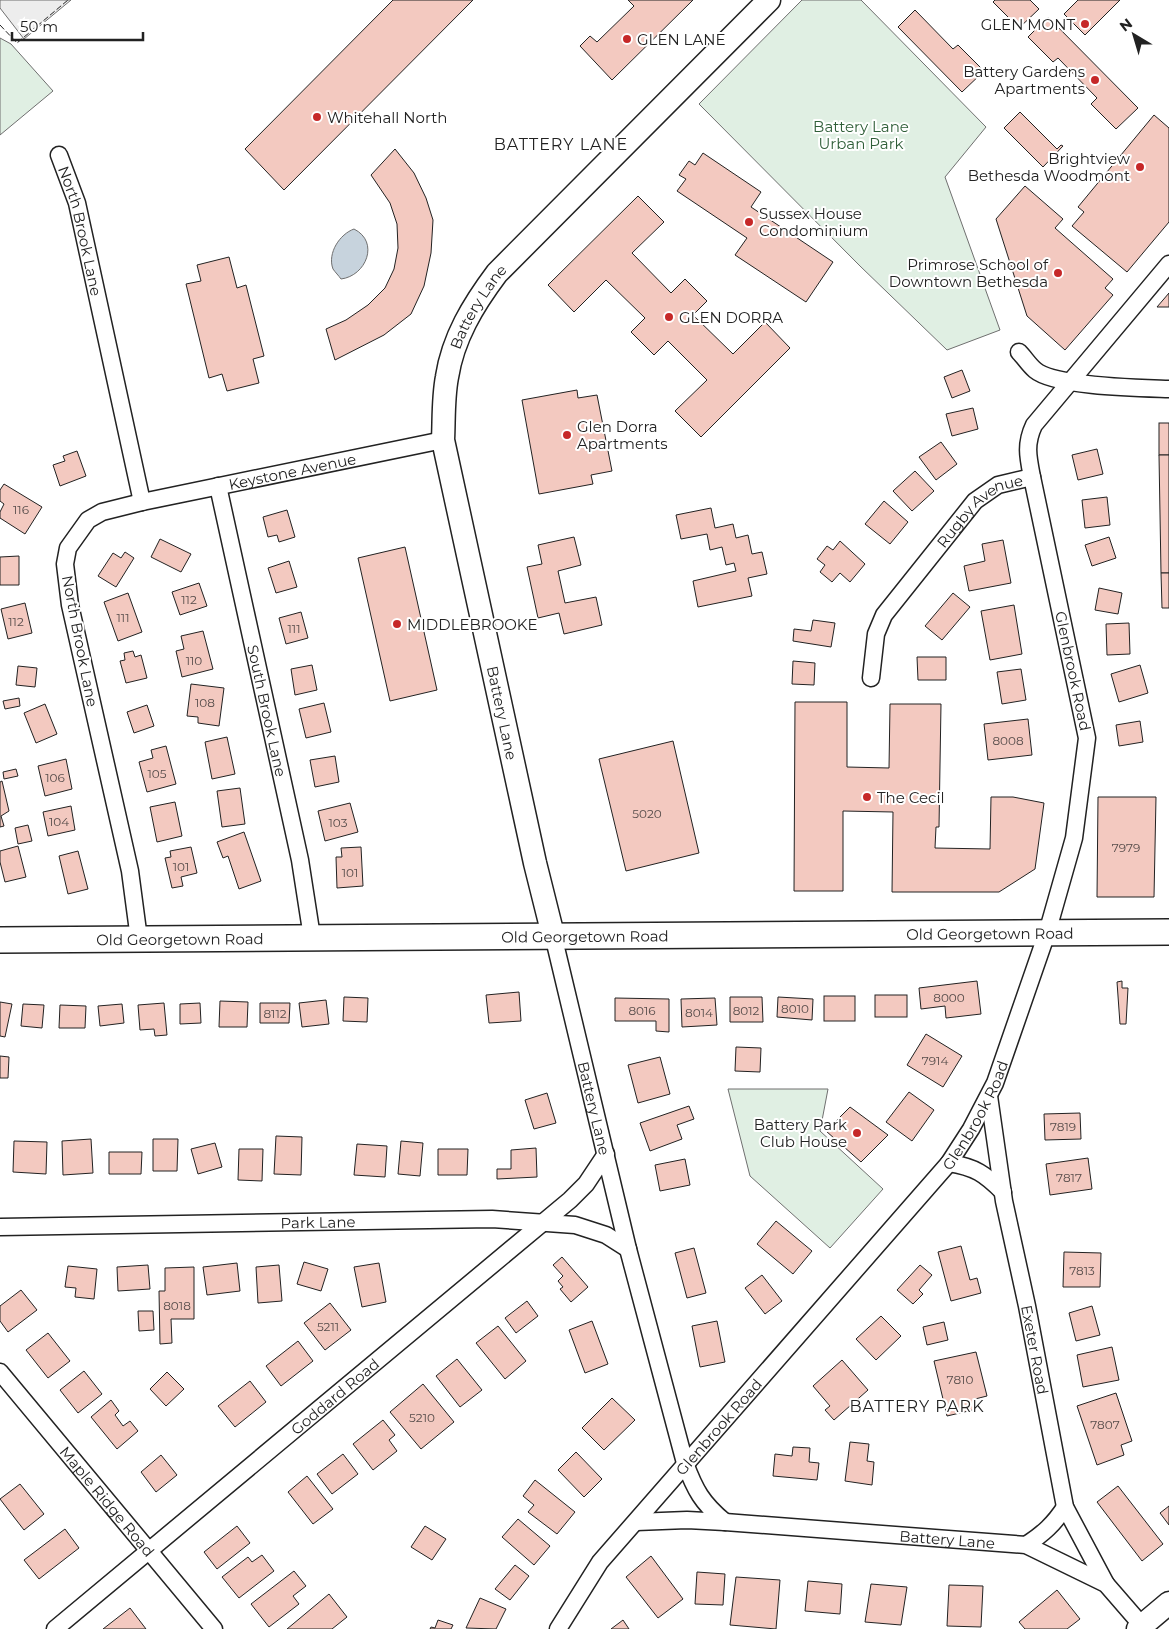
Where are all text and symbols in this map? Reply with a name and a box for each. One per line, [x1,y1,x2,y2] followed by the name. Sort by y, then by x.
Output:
[12,10,144,42] scale bar
[1109,10,1159,60] north arrow
[1116,14,1136,35] text: N
[981,15,1075,34] place label: GLEN MONT
[20,17,58,36] text: 50 m
[1079,18,1091,30] marker: GLEN MONT
[637,30,725,49] place label: GLEN LANE
[621,33,633,45] marker: GLEN LANE
[963,62,1085,98] place label: Battery Gardens Apartments
[1089,74,1101,86] marker: Battery Gardens Apartments
[327,108,447,127] place label: Whitehall North
[311,111,323,123] marker: Whitehall North
[813,117,909,153] park label: Battery Lane Urban Park
[494,135,628,154] district label: BATTERY LANE
[968,149,1131,185] place label: Brightview Bethesda Woodmont
[1134,161,1146,173] marker: Brightview Bethesda Woodmont
[54,163,106,298] street label: North Brook Lane
[759,204,869,240] place label: Sussex House Condominium
[743,216,755,228] marker: Sussex House Condominium
[889,255,1049,291] place label: Primrose School of Downtown Bethesda
[445,260,510,351] street label: Battery Lane
[1052,267,1064,279] marker: Primrose School of Downtown Bethesda
[679,308,783,327] place label: GLEN DORRA
[663,311,675,323] marker: GLEN DORRA
[577,417,668,453] place label: Glen Dorra Apartments
[561,429,573,441] marker: Glen Dorra Apartments
[227,449,358,493] street label: Keystone Avenue
[932,470,1025,551] street label: Rugby Avenue
[13,502,29,517] house number: 116
[58,574,102,708] street label: North Brook Lane
[181,592,197,607] house number: 112
[1051,609,1095,733] street label: Glenbrook Road
[117,610,130,625] house number: 111
[8,614,24,629] house number: 112
[407,615,538,634] place label: MIDDLEBROOKE
[391,618,403,630] marker: MIDDLEBROOKE
[288,621,301,636] house number: 111
[244,643,291,778] street label: South Brook Lane
[186,653,202,668] house number: 110
[483,664,521,762] street label: Battery Lane
[195,695,215,710] house number: 108
[992,733,1024,748] house number: 8008
[147,766,167,781] house number: 105
[45,770,65,785] house number: 106
[877,788,945,807] place label: The Cecil
[861,791,873,803] marker: The Cecil
[632,806,662,821] house number: 5020
[49,814,69,829] house number: 104
[329,815,348,830] house number: 103
[1112,840,1140,855] house number: 7979
[173,859,189,874] house number: 101
[342,865,358,880] house number: 101
[906,923,1074,943] street label: Old Georgetown Road
[501,926,669,946] street label: Old Georgetown Road
[96,929,264,949] street label: Old Georgetown Road
[933,990,965,1005] house number: 8000
[781,1001,809,1016] house number: 8010
[628,1003,656,1018] house number: 8016
[733,1003,760,1018] house number: 8012
[685,1005,713,1020] house number: 8014
[263,1006,287,1021] house number: 8112
[922,1053,948,1068] house number: 7914
[938,1058,1012,1174] street label: Glenbrook Road
[574,1059,615,1157] street label: Battery Lane
[754,1115,847,1151] place label: Battery Park Club House
[1050,1119,1076,1134] house number: 7819
[851,1127,863,1139] marker: Battery Park Club House
[1056,1170,1082,1185] house number: 7817
[280,1212,356,1232] street label: Park Lane
[1069,1263,1095,1278] house number: 7813
[163,1298,191,1313] house number: 8018
[1017,1303,1053,1396] street label: Exeter Road
[317,1319,339,1334] house number: 5211
[287,1354,383,1438] street label: Goddard Road
[947,1372,973,1387] house number: 7810
[671,1374,766,1479] street label: Glenbrook Road
[849,1397,985,1416] district label: BATTERY PARK
[409,1410,435,1425] house number: 5210
[1090,1417,1120,1432] house number: 7807
[56,1442,159,1560] street label: Maple Ridge Road
[899,1526,996,1552] street label: Battery Lane

